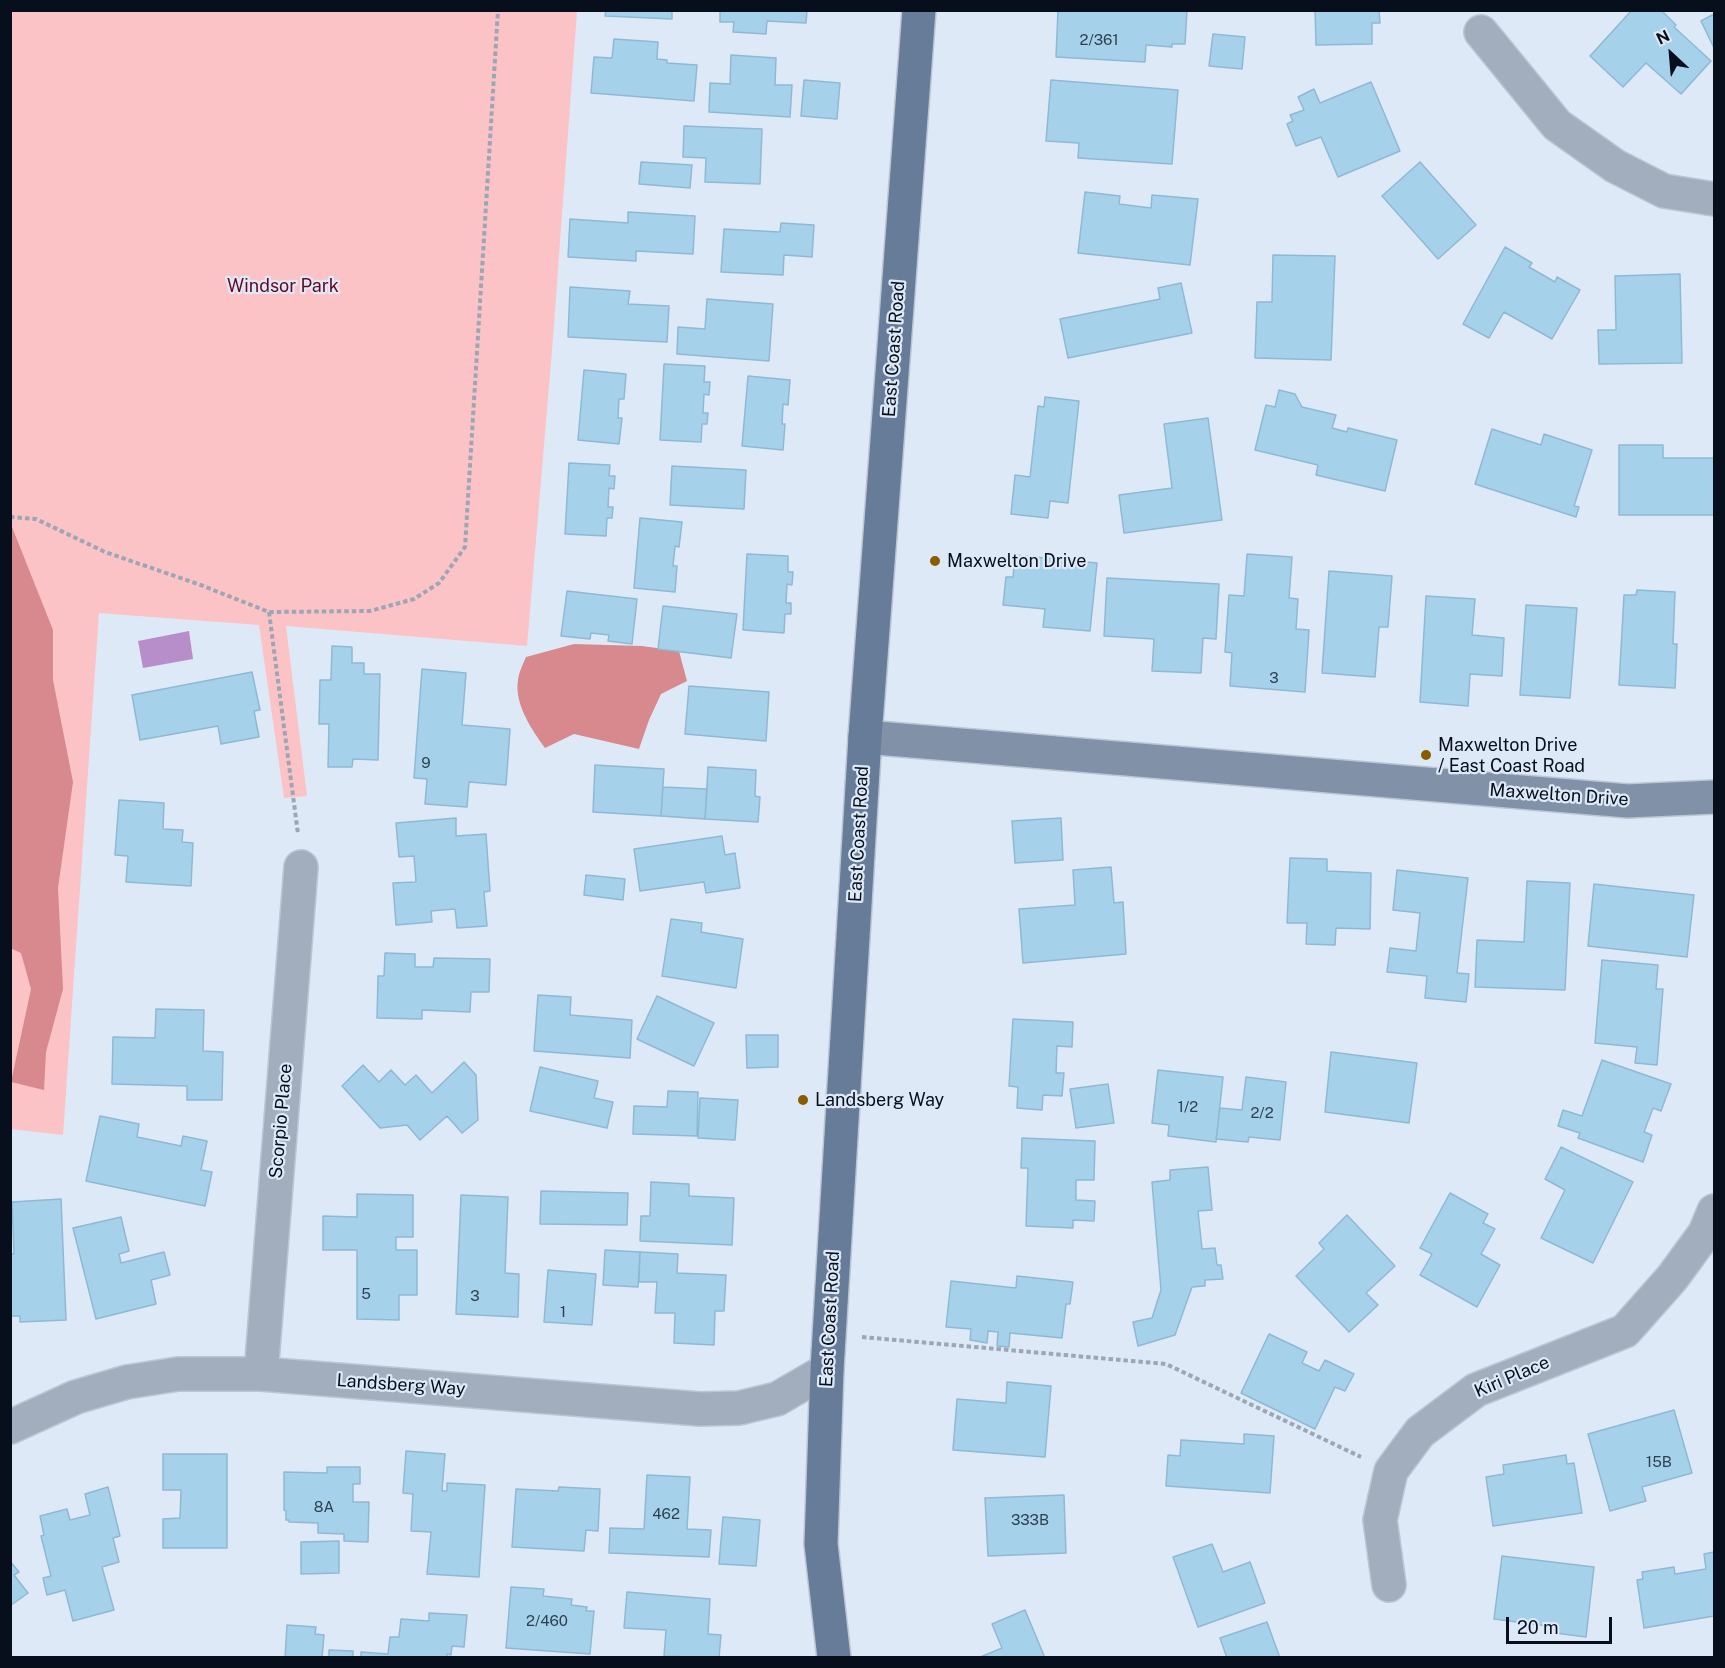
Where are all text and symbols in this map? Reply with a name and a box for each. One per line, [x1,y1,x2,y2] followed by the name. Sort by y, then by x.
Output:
[1641,24,1701,84] north arrow
[1653,26,1673,49] text: N
[1080,31,1118,49] house number: 2/361
[227,275,339,297] park label: Windsor Park
[878,280,910,418] street label: East Coast Road
[947,550,1086,572] place label: Maxwelton Drive
[928,554,942,568] marker: Maxwelton Drive
[1269,669,1279,687] house number: 3
[1438,734,1585,777] place label: Maxwelton Drive / East Coast Road
[1419,748,1433,762] marker: Maxwelton Drive / East Coast Road
[421,754,431,772] house number: 9
[845,765,873,903] street label: East Coast Road
[1489,779,1629,811] street label: Maxwelton Drive
[265,1063,297,1179] street label: Scorpio Place
[815,1089,944,1111] place label: Landsberg Way
[796,1093,810,1107] marker: Landsberg Way
[1178,1098,1198,1116] house number: 1/2
[1250,1104,1274,1122] house number: 2/2
[816,1250,844,1388] street label: East Coast Road
[361,1285,371,1303] house number: 5
[470,1287,480,1305] house number: 3
[560,1303,566,1321] house number: 1
[1471,1352,1553,1402] street label: Kiri Place
[336,1370,466,1400] street label: Landsberg Way
[1646,1453,1672,1471] house number: 15B
[314,1498,334,1516] house number: 8A
[652,1505,680,1523] house number: 462
[1011,1511,1049,1529] house number: 333B
[1509,1605,1616,1643] scale bar
[526,1612,568,1630] house number: 2/460
[1517,1617,1559,1638] text: 20 m

